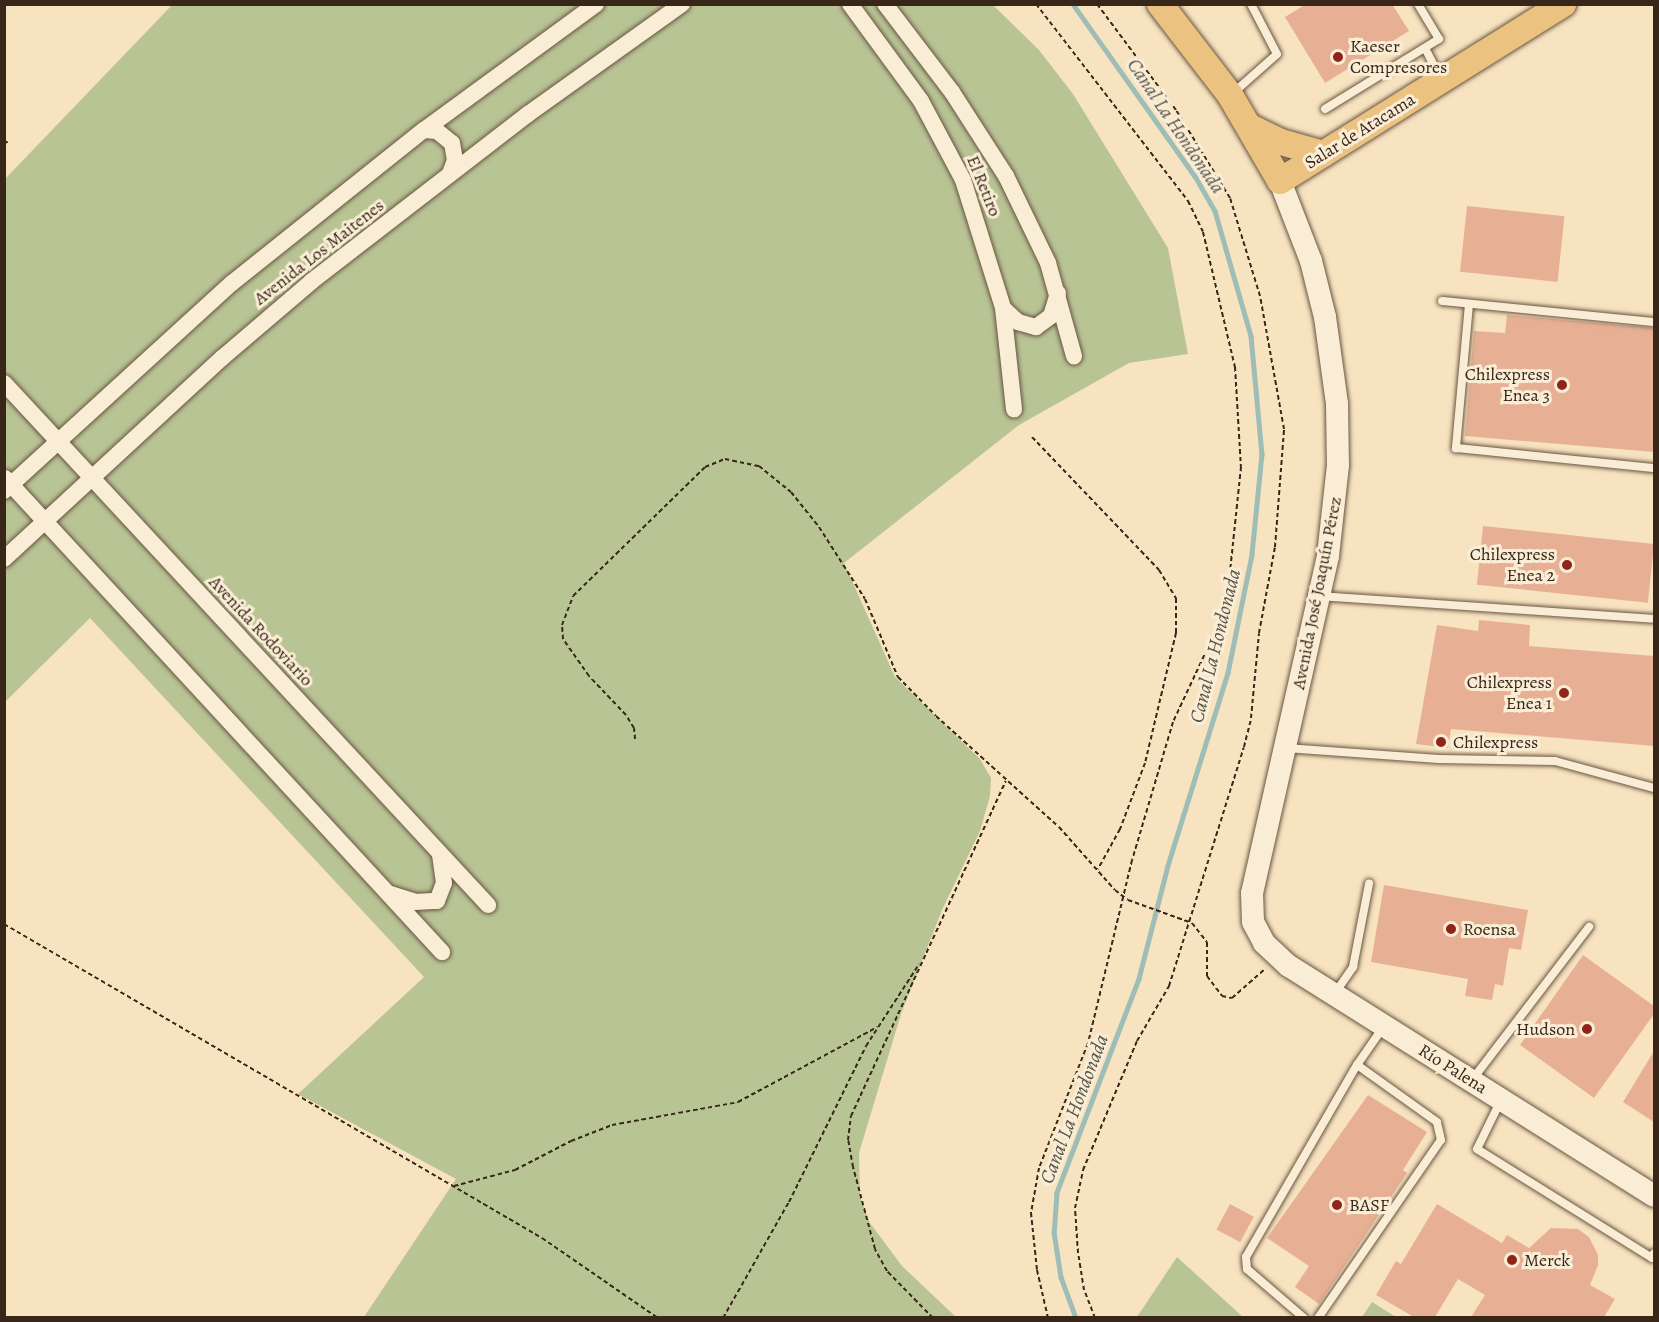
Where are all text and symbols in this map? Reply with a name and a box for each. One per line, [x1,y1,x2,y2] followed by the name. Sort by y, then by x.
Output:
[1350,36,1447,78] place label: Kaeser Compresores
[1331,50,1345,64] marker: Kaeser Compresores
[1122,54,1230,198] water label: Canal La Hondonada
[1301,88,1419,174] street label: Salar de Atacama
[962,152,1006,220] street label: El Retiro
[250,195,388,309] street label: Avenida Los Maitenes
[1465,364,1550,406] place label: Chilexpress Enea 3
[1555,378,1569,392] marker: Chilexpress Enea 3
[1288,495,1346,691] street label: Avenida José Joaquín Pérez
[1470,544,1555,586] place label: Chilexpress Enea 2
[1560,558,1574,572] marker: Chilexpress Enea 2
[1184,567,1246,725] water label: Canal La Hondonada
[204,571,318,691] street label: Avenida Rodoviario
[1467,672,1552,714] place label: Chilexpress Enea 1
[1557,686,1571,700] marker: Chilexpress Enea 1
[1453,731,1538,753] place label: Chilexpress
[1434,735,1448,749] marker: Chilexpress
[1463,918,1516,940] place label: Roensa
[1444,922,1458,936] marker: Roensa
[1516,1018,1575,1040] place label: Hudson
[1580,1022,1594,1036] marker: Hudson
[1035,1031,1113,1187] water label: Canal La Hondonada
[1415,1039,1491,1099] street label: Río Palena
[1349,1194,1389,1216] place label: BASF
[1330,1198,1344,1212] marker: BASF
[1524,1249,1570,1271] place label: Merck
[1505,1253,1519,1267] marker: Merck

